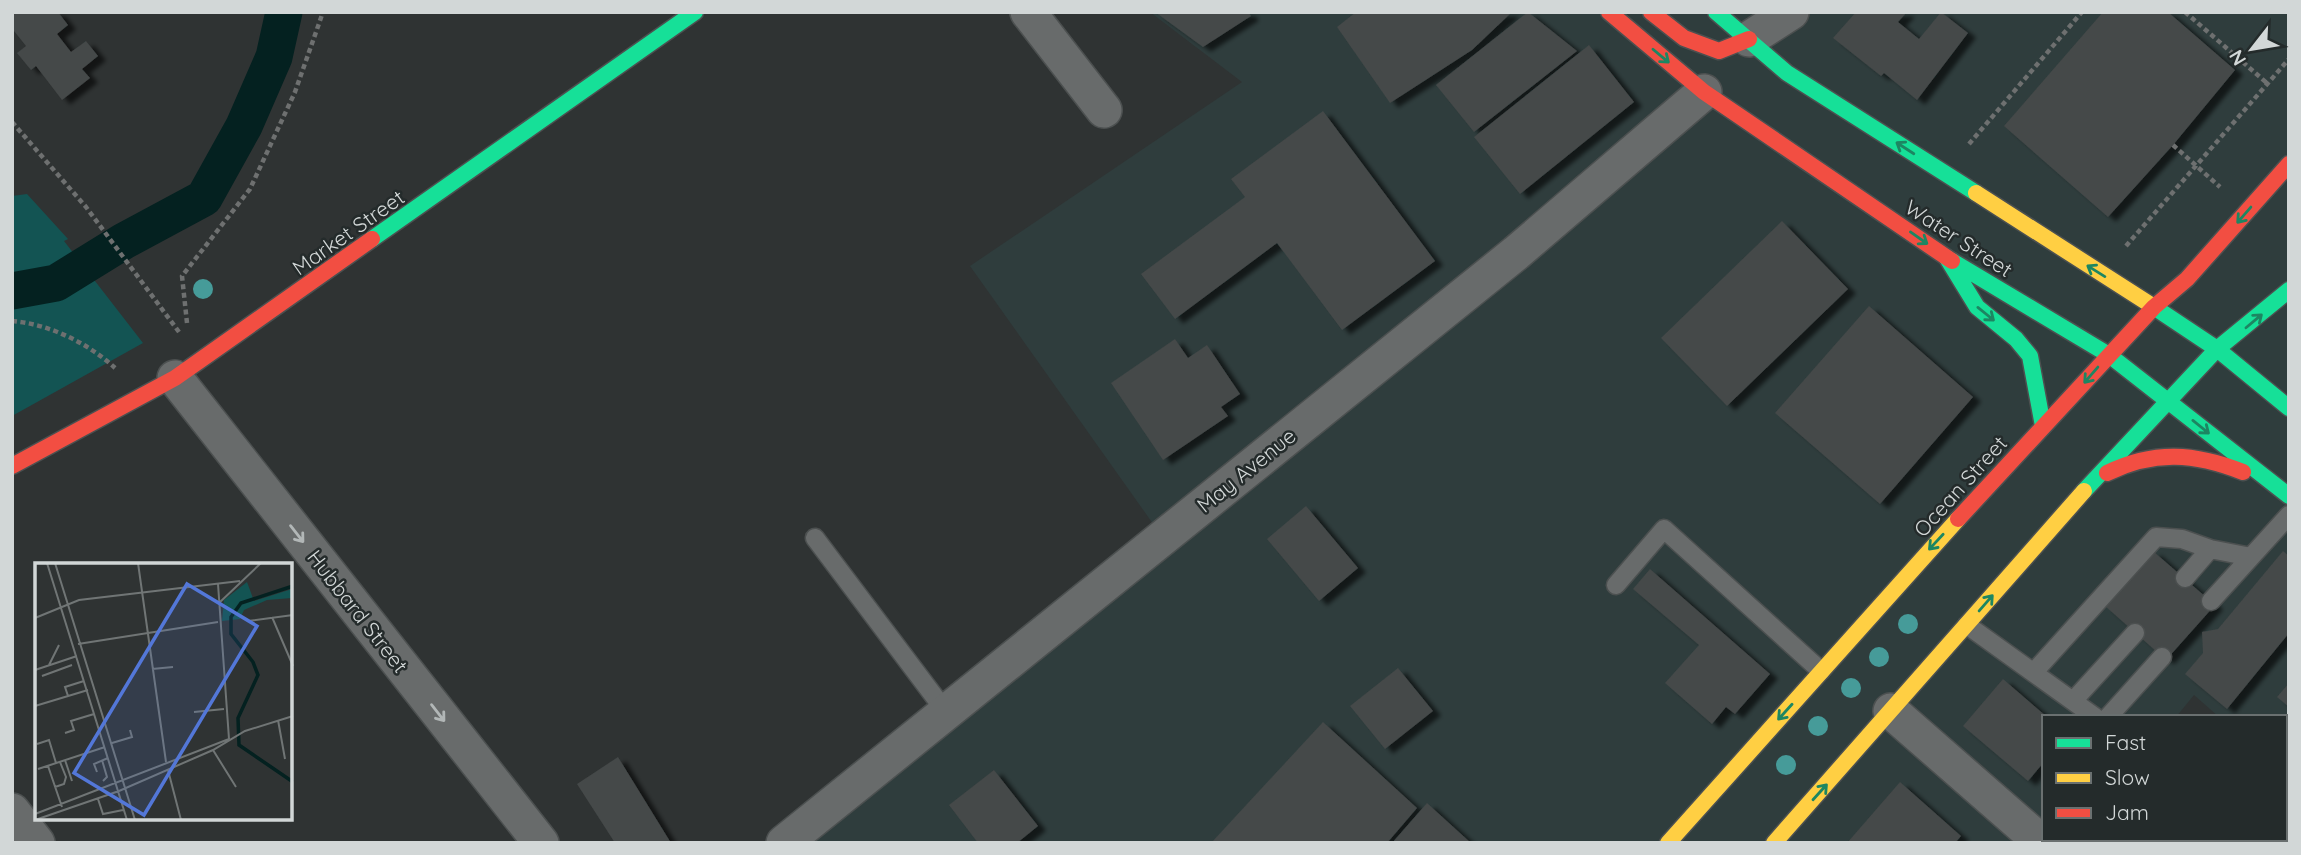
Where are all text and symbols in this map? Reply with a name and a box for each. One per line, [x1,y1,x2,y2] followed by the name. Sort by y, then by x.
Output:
[2217,14,2287,84] north arrow
[2224,46,2251,70] text: N
[1651,48,1669,64] one-way arrow
[1895,141,1915,155] one-way arrow
[287,184,409,280] street label: Market Street
[1900,194,2018,282] street label: Water Street
[2235,206,2252,223] one-way arrow
[1909,231,1928,245] one-way arrow
[2087,263,2107,277] one-way arrow
[1977,306,1995,322] one-way arrow
[2244,313,2262,329] one-way arrow
[2082,366,2099,383] one-way arrow
[2191,419,2210,434] one-way arrow
[1191,422,1301,518] street label: May Avenue
[1908,430,2012,542] street label: Ocean Street
[290,525,305,543] one-way arrow
[1928,533,1945,550] one-way arrow
[302,544,414,678] street label: Hubbard Street
[35,563,292,820] inset map
[1978,594,1994,612] one-way arrow
[431,703,446,722] one-way arrow
[1776,703,1793,720] one-way arrow
[2042,715,2287,841] legend
[2105,729,2146,755] text: Fast
[2105,764,2150,790] text: Slow
[1811,784,1828,801] one-way arrow
[2105,799,2149,825] text: Jam

